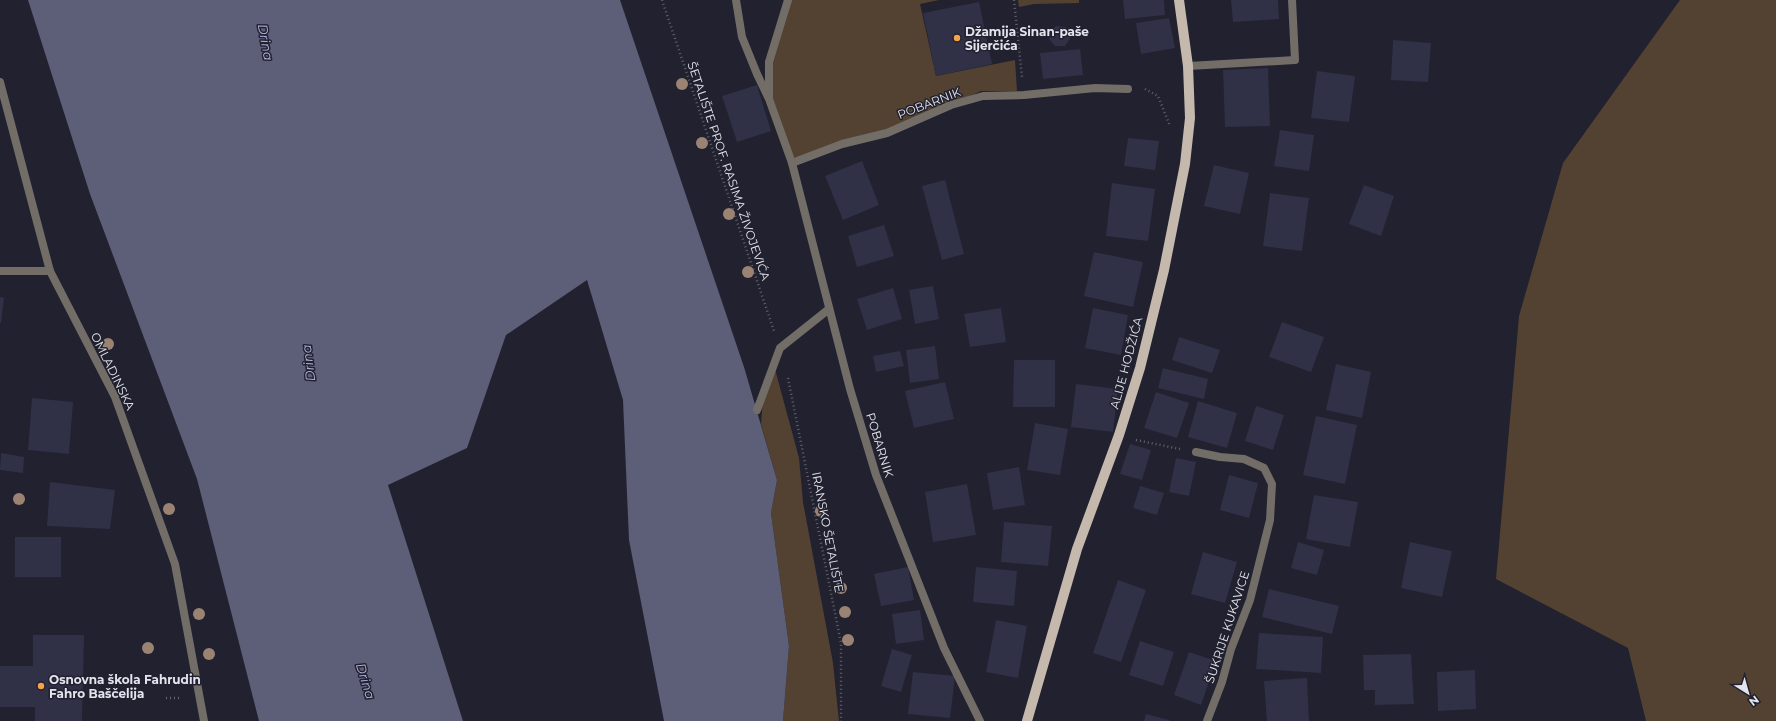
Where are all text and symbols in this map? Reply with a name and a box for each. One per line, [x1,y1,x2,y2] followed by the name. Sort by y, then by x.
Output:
[255,22,277,62] water label: Drina
[965,24,1089,53] place label: Džamija Sinan-paše Sijerčića
[952,33,962,43] marker: Džamija Sinan-paše Sijerčića
[684,60,774,283] street label: ŠETALIŠTE PROF. RASIMA ŽIVOJEVIĆA
[895,84,963,122] street label: POBARNIK
[1107,315,1146,411] street label: ALIJE HODŽIĆA
[88,330,138,413] street label: OMLADINSKA
[298,344,318,382] water label: Drina
[863,411,897,480] street label: POBARNIK
[809,470,847,594] street label: IRANSKO ŠETALIŠTE
[1202,569,1252,685] street label: ŠUKRIJE KUKAVICE
[353,661,379,701] water label: Drina
[49,672,201,701] place label: Osnovna škola Fahrudin Fahro Baščelija
[1728,673,1768,713] north arrow
[36,681,46,691] marker: Osnovna škola Fahrudin Fahro Baščelija
[1746,693,1762,709] text: N

